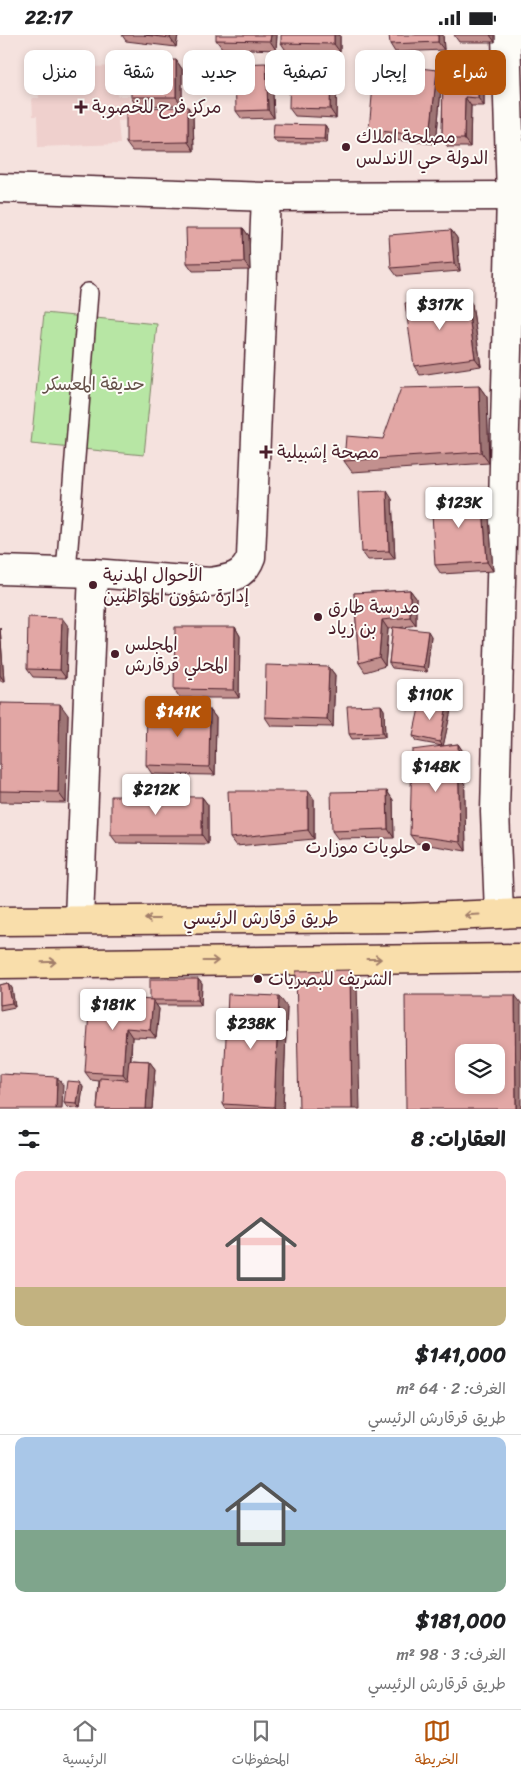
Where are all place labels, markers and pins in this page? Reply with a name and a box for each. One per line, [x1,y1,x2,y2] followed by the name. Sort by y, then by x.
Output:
[92,91,222,123] place label: مركز فرح للخصوبة
[74,100,88,114] marker: مركز فرح للخصوبة
[356,121,488,174] place label: مصلحة املاك الدولة حي الاندلس
[340,141,352,153] marker: مصلحة املاك الدولة حي الاندلس
[405,289,475,331] pin: $317K
[277,436,379,468] place label: مصحة إشبيلية
[259,445,273,459] marker: مصحة إشبيلية
[424,487,494,529] pin: $123K
[103,559,249,612] place label: الأحوال المدنية إدارة شؤون المواطنين
[87,579,99,591] marker: الأحوال المدنية إدارة شؤون المواطنين
[328,591,420,644] place label: مدرسة طارق بن زياد
[312,611,324,623] marker: مدرسة طارق بن زياد
[125,628,228,681] place label: المجلس المحلي قرقارش
[109,648,121,660] marker: المجلس المحلي قرقارش
[395,679,465,721] pin: $110K
[143,695,213,738] pin: $141K
[401,751,471,793] pin: $148K
[121,773,191,816] pin: $212K
[306,831,416,863] place label: حلويات موزارت
[420,841,432,853] marker: حلويات موزارت
[268,963,392,995] place label: الشريف للبصريات
[252,973,264,985] marker: الشريف للبصريات
[78,989,148,1031] pin: $181K
[216,1007,286,1050] pin: $238K

